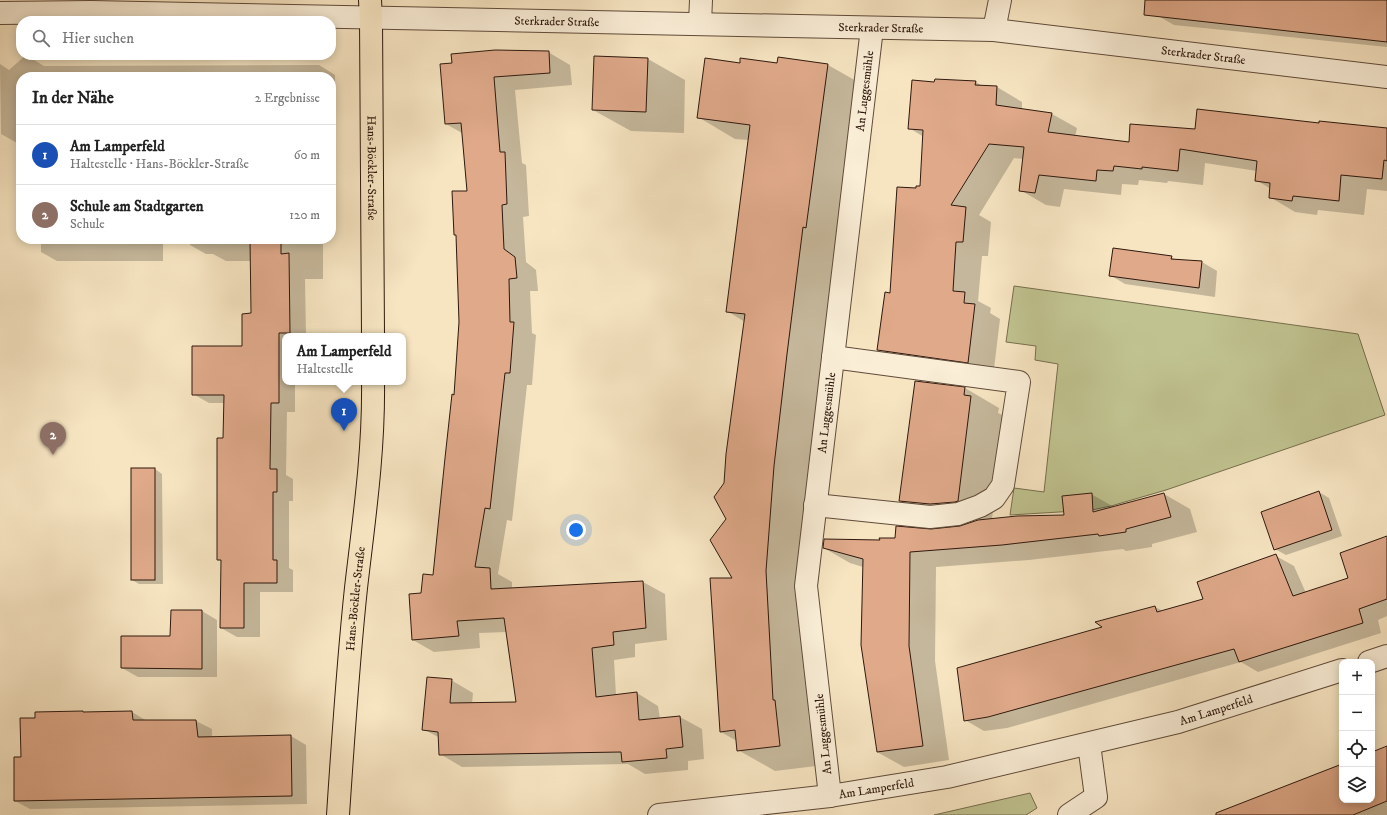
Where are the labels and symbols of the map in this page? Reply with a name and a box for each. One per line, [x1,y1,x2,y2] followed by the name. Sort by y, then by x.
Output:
[514,13,600,30] street label: Sterkrader Straße
[838,20,924,37] street label: Sterkrader Straße
[1160,43,1246,68] street label: Sterkrader Straße
[853,50,877,132] street label: An Luggesmühle
[364,116,379,220] street label: Hans-Böckler-Straße
[815,371,839,454] street label: An Luggesmühle
[331,398,357,431] pin: 1
[40,422,66,455] pin: 2
[566,520,586,540] your location
[343,546,369,652] street label: Hans-Böckler-Straße
[1178,692,1255,729] street label: Am Lamperfeld
[812,693,835,775] street label: An Luggesmühle
[838,775,915,802] street label: Am Lamperfeld

